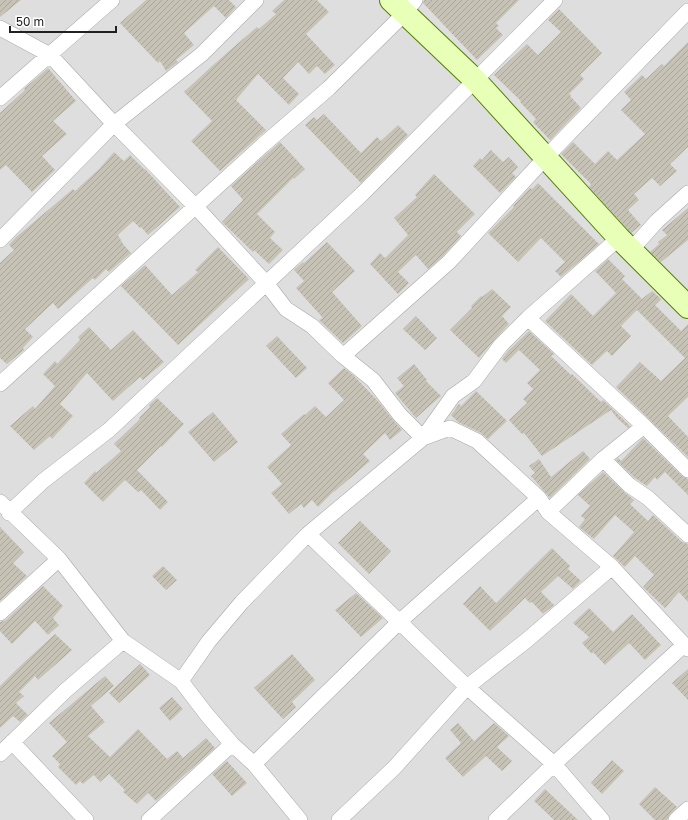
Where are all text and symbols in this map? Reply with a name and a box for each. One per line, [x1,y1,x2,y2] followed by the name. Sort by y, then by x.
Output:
[10,8,116,34] scale bar
[16,14,44,29] text: 50 m

